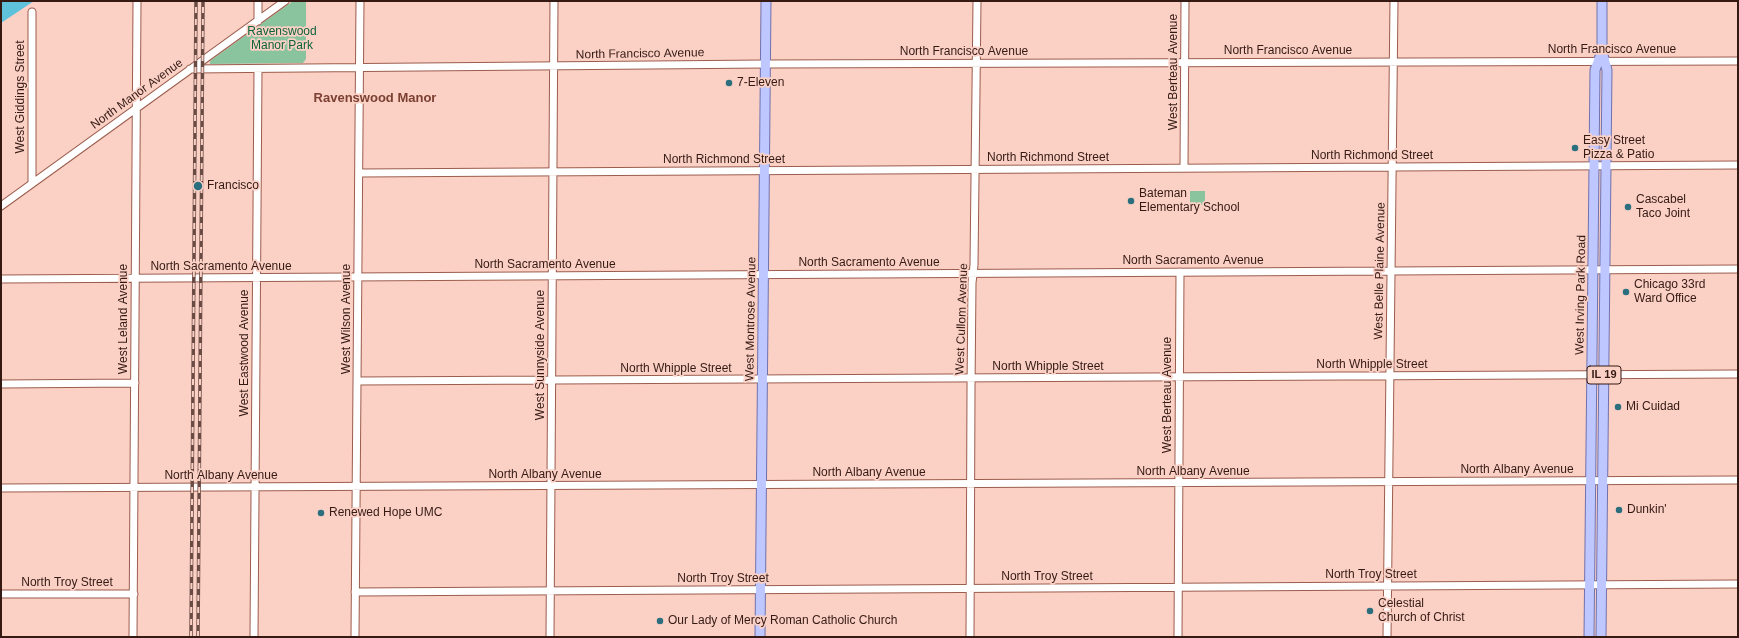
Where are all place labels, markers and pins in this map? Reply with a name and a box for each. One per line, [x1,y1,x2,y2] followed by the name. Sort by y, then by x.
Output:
[737,76,784,90] place label: 7-Eleven
[724,78,734,88] marker: 7-Eleven
[1583,134,1654,162] place label: Easy Street Pizza & Patio
[1570,143,1580,153] marker: Easy Street Pizza & Patio
[207,179,259,193] place label: Francisco
[192,180,204,192] marker: Francisco
[1139,187,1240,215] place label: Bateman Elementary School
[1636,193,1690,221] place label: Cascabel Taco Joint
[1126,196,1136,206] marker: Bateman Elementary School
[1623,202,1633,212] marker: Cascabel Taco Joint
[1634,278,1705,306] place label: Chicago 33rd Ward Office
[1621,287,1631,297] marker: Chicago 33rd Ward Office
[1626,400,1680,414] place label: Mi Cuidad
[1613,402,1623,412] marker: Mi Cuidad
[1627,503,1667,517] place label: Dunkin'
[1614,505,1624,515] marker: Dunkin'
[329,506,442,520] place label: Renewed Hope UMC
[316,508,326,518] marker: Renewed Hope UMC
[1378,597,1465,625] place label: Celestial Church of Christ
[1365,606,1375,616] marker: Celestial Church of Christ
[668,614,897,628] place label: Our Lady of Mercy Roman Catholic Church
[655,616,665,626] marker: Our Lady of Mercy Roman Catholic Church

